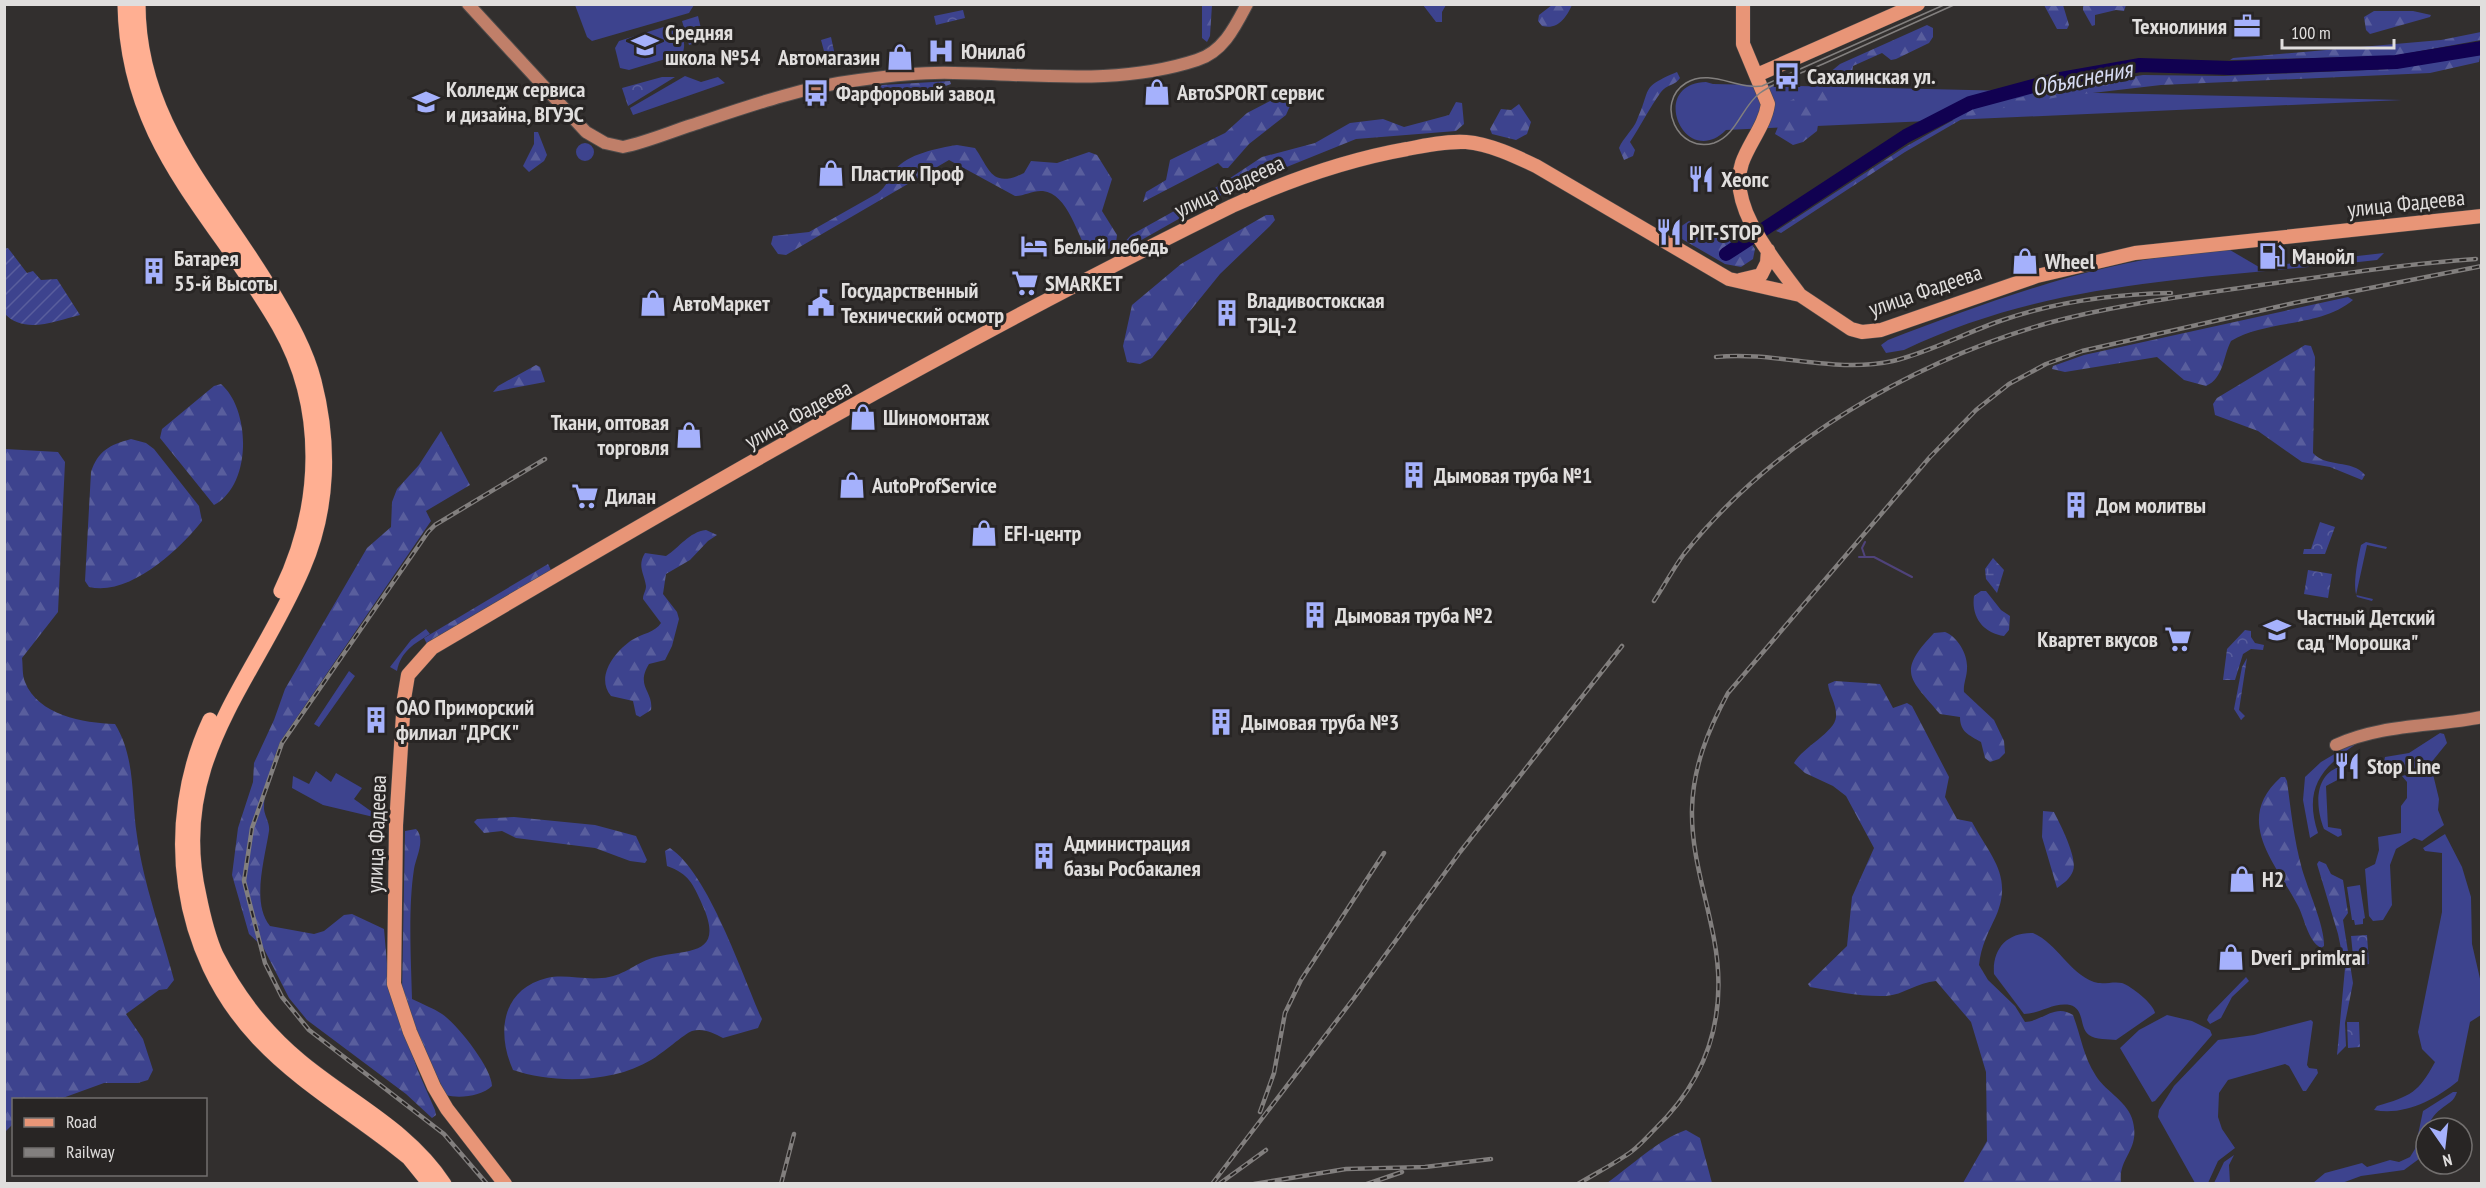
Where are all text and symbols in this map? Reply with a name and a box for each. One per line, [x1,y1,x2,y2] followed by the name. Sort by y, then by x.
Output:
[2232,11,2262,41] office icon: Технолиния
[2132,12,2227,40] place label: Технолиния
[2282,12,2394,50] scale bar
[665,18,761,71] place label: Средняя школа №54
[2291,21,2331,44] text: 100 m
[630,30,660,60] school or university icon: Средняя школа №54
[926,36,956,66] hospital icon: Юнилаб
[961,37,1026,65] place label: Юнилаб
[885,42,915,72] shop icon: Автомагазин
[777,43,880,71] place label: Автомагазин
[2029,53,2136,103] water label: Объяснения
[1772,61,1802,91] bus stop icon: Сахалинская ул.
[1807,62,1936,90] place label: Сахалинская ул.
[446,75,585,128] place label: Колледж сервиса и дизайна, ВГУЭС
[1142,77,1172,107] shop icon: АвтоSPORT сервис
[801,78,831,108] bus stop icon: Фарфоровый завод
[1176,78,1325,106] place label: АвтоSPORT сервис
[836,79,995,107] place label: Фарфоровый завод
[411,87,441,117] school or university icon: Колледж сервиса и дизайна, ВГУЭС
[1170,148,1288,224] street label: улица Фадеева
[816,158,846,188] shop icon: Пластик Проф
[851,159,964,187] place label: Пластик Проф
[1686,164,1716,194] restaurant icon: Хеопс
[1721,165,1769,193] place label: Хеопс
[2346,183,2466,223] street label: улица Фадеева
[1654,217,1684,247] restaurant icon: PIT-STOP
[1689,218,1762,246] place label: PIT-STOP
[1019,231,1049,261] hotel icon: Белый лебедь
[1054,232,1168,260] place label: Белый лебедь
[2257,241,2287,271] fuel station icon: Манойл
[2292,242,2355,270] place label: Манойл
[174,244,277,297] place label: Батарея 55-й Высоты
[2010,246,2040,276] shop icon: Wheel
[2044,247,2095,275] place label: Wheel
[139,256,169,286] building icon: Батарея 55-й Высоты
[1865,258,1985,322] street label: улица Фадеева
[1010,268,1040,298] supermarket icon: SMARKET
[1045,269,1123,297] place label: SMARKET
[841,276,1004,329] place label: Государственный Технический осмотр
[1247,286,1385,339] place label: Владивостокская ТЭЦ-2
[638,288,668,318] shop icon: АвтоМаркет
[806,288,836,318] public building icon: Государственный Технический осмотр
[672,289,770,317] place label: АвтоМаркет
[1212,298,1242,328] building icon: Владивостокская ТЭЦ-2
[740,373,856,455] street label: улица Фадеева
[848,402,878,432] shop icon: Шиномонтаж
[883,403,989,431] place label: Шиномонтаж
[551,408,669,461] place label: Ткани, оптовая торговля
[674,420,704,450] shop icon: Ткани, оптовая торговля
[1399,460,1429,490] building icon: Дымовая труба №1
[1434,461,1592,489] place label: Дымовая труба №1
[837,470,867,500] shop icon: AutoProfService
[871,471,997,499] place label: AutoProfService
[570,481,600,511] supermarket icon: Дилан
[605,482,656,510] place label: Дилан
[2061,490,2091,520] building icon: Дом молитвы
[2096,491,2206,519] place label: Дом молитвы
[969,518,999,548] shop icon: EFI-центр
[1004,519,1081,547] place label: EFI-центр
[1300,600,1330,630] building icon: Дымовая труба №2
[1335,601,1493,629] place label: Дымовая труба №2
[2297,603,2435,656] place label: Частный Детский сад "Морошка"
[2262,615,2292,645] school or university icon: Частный Детский сад "Морошка"
[2163,624,2193,654] supermarket icon: Квартет вкусов
[2037,625,2158,653] place label: Квартет вкусов
[396,693,534,746] place label: ОАО Приморский филиал "ДРСК"
[361,705,391,735] building icon: ОАО Приморский филиал "ДРСК"
[1206,707,1236,737] building icon: Дымовая труба №3
[1241,708,1399,736] place label: Дымовая труба №3
[2332,751,2362,781] restaurant icon: Stop Line
[2367,752,2441,780] place label: Stop Line
[360,775,392,893] street label: улица Фадеева
[1063,829,1201,882] place label: Администрация базы Росбакалея
[1029,841,1059,871] building icon: Администрация базы Росбакалея
[2227,864,2257,894] shop icon: H2
[2262,865,2284,893] place label: H2
[2216,942,2246,972] shop icon: Dveri_primkrai
[2251,943,2366,971] place label: Dveri_primkrai
[12,1098,207,1176] legend
[66,1110,97,1133] text: Road
[2414,1116,2474,1176] north arrow
[66,1140,115,1163] text: Railway
[2441,1150,2454,1171] text: N

